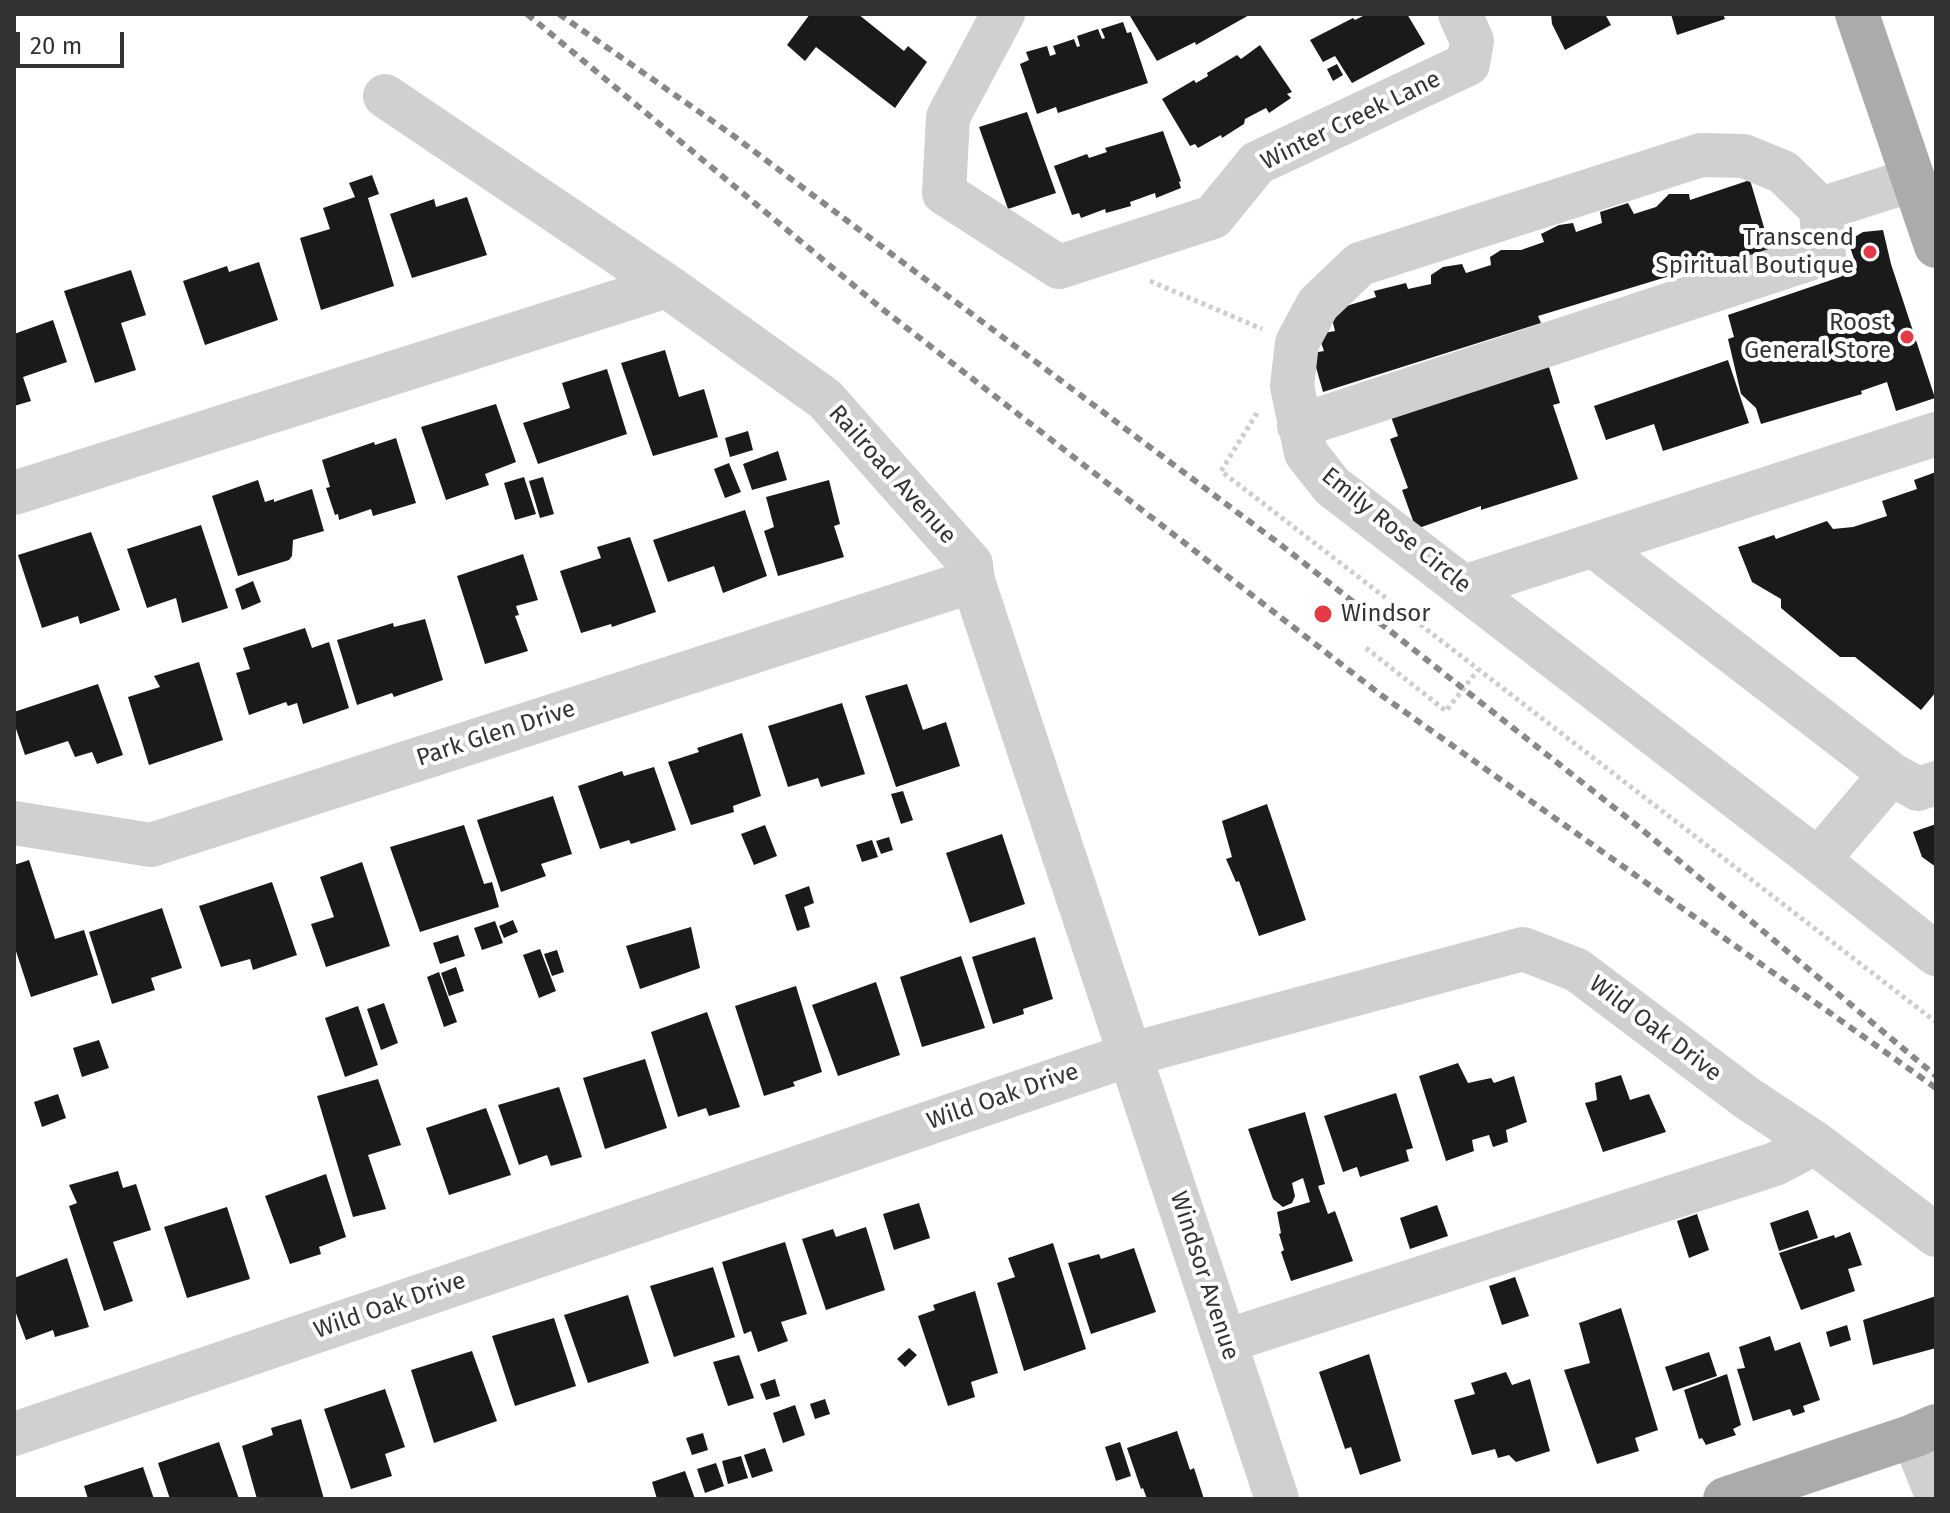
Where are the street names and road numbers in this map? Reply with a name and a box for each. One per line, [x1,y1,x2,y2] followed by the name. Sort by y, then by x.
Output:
[1257,65,1445,177] street label: Winter Creek Lane
[822,400,962,550] street label: Railroad Avenue
[1315,462,1477,600] street label: Emily Rose Circle
[413,695,579,773] street label: Park Glen Drive
[1583,970,1727,1088] street label: Wild Oak Drive
[923,1058,1083,1136] street label: Wild Oak Drive
[1163,1188,1245,1364] street label: Windsor Avenue
[310,1267,470,1345] street label: Wild Oak Drive

